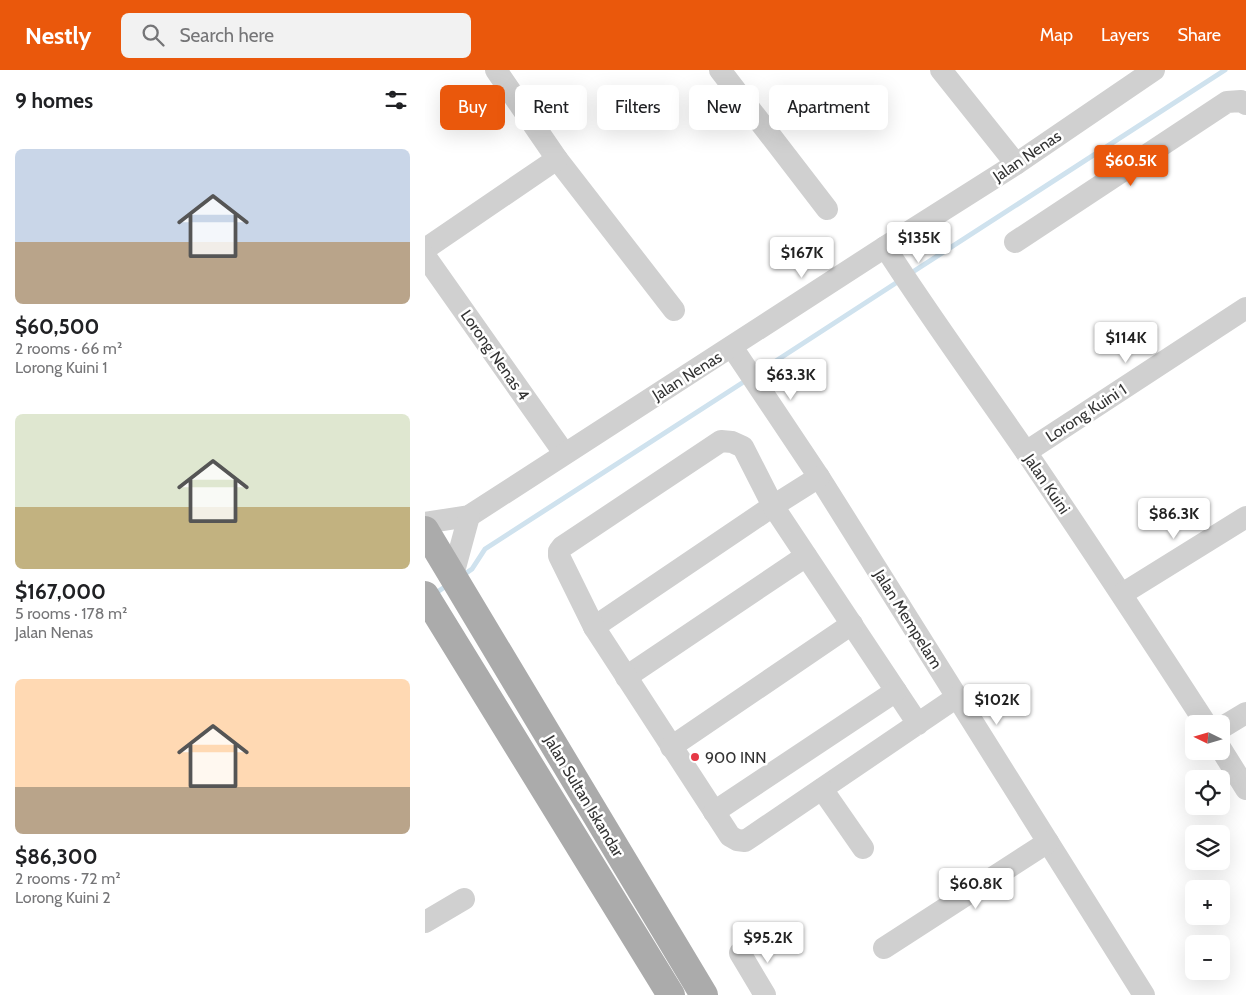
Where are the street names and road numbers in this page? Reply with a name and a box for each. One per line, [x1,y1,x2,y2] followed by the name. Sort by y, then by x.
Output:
[988,126,1065,186] street label: Jalan Nenas
[457,306,533,404] street label: Lorong Nenas 4
[648,347,725,405] street label: Jalan Nenas
[1042,380,1130,446] street label: Lorong Kuini 1
[1019,450,1074,518] street label: Jalan Kuini
[869,565,946,672] street label: Jalan Mempelam
[540,731,628,861] street label: Jalan Sultan Iskandar

